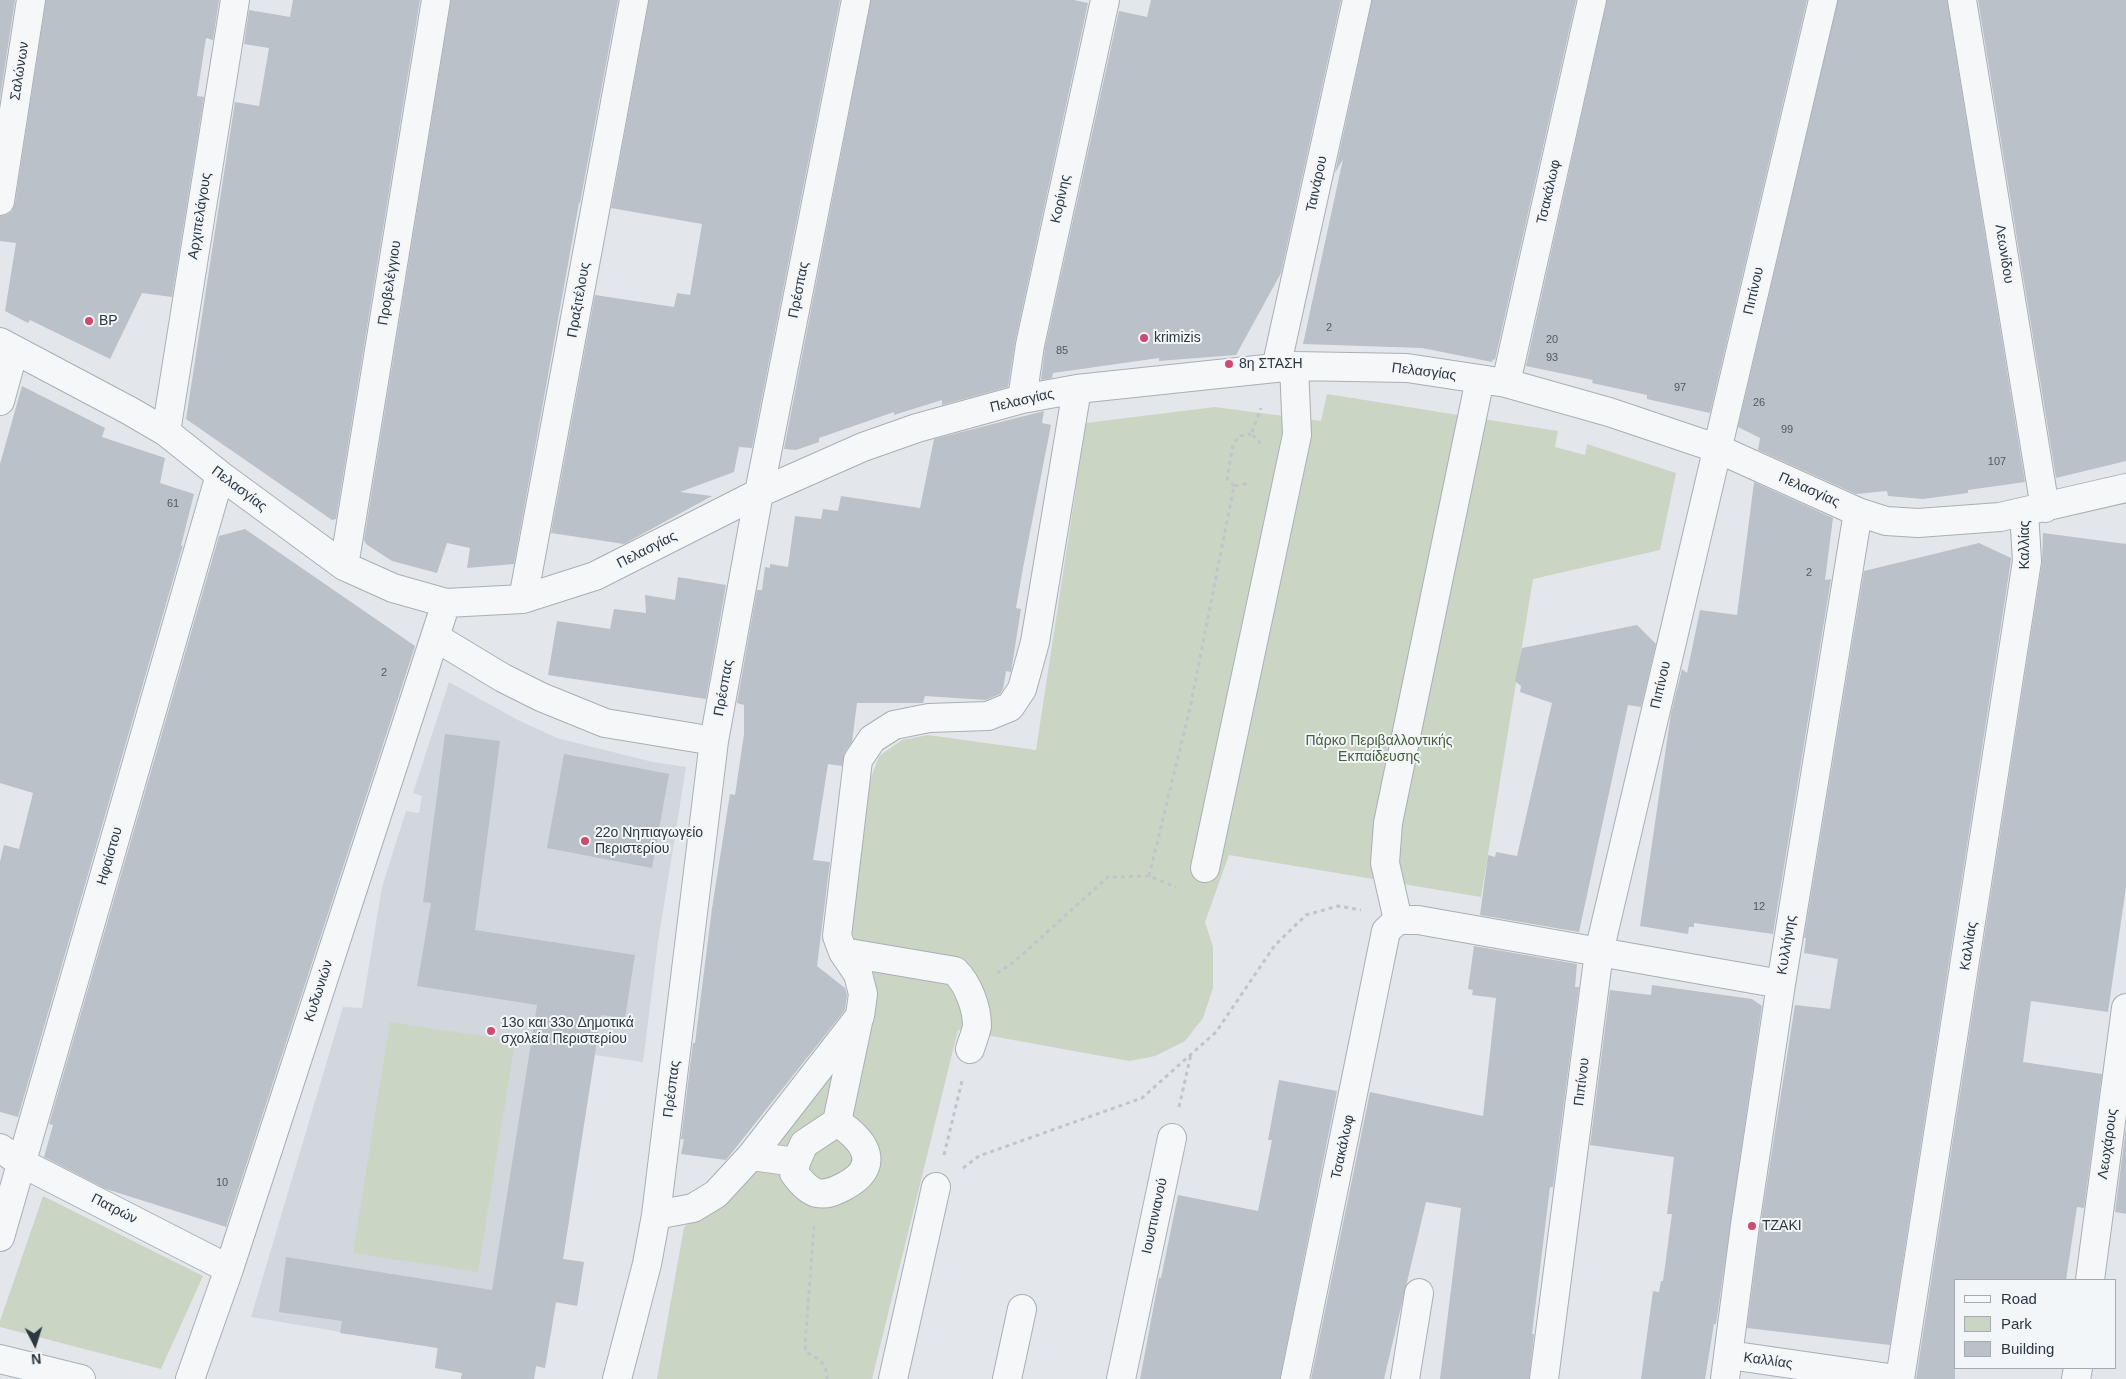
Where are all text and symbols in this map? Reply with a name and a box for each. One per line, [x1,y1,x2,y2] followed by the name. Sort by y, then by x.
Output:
[7,40,33,102] street label: Σαλώνων
[1303,155,1331,213] street label: Ταινάρου
[1533,158,1565,226] street label: Τσακάλωφ
[185,171,215,261] street label: Αρχιπελάγους
[1048,173,1074,225] street label: Κορίνης
[1991,223,2017,285] street label: Λεωνίδου
[375,239,405,327] street label: Προβελέγγιου
[785,260,813,320] street label: Πρέσπας
[564,261,594,339] street label: Πραξιτέλους
[1740,266,1768,316] street label: Πιπίνου
[99,313,118,329] place label: BP
[83,315,95,327] marker: BP
[1326,321,1332,335] house number: 2
[1154,330,1201,346] place label: krimizis
[1138,332,1150,344] marker: krimizis
[1546,333,1558,347] house number: 20
[1056,344,1068,358] house number: 85
[1546,351,1558,365] house number: 93
[1239,356,1303,372] place label: 8η ΣΤΑΣΗ
[1223,358,1235,370] marker: 8η ΣΤΑΣΗ
[1391,360,1457,384] street label: Πελασγίας
[1674,381,1686,395] house number: 97
[989,386,1055,416] street label: Πελασγίας
[1753,396,1765,410] house number: 26
[1781,423,1793,437] house number: 99
[1988,455,2006,469] house number: 107
[208,463,270,515] street label: Πελασγίας
[1776,469,1842,511] street label: Πελασγίας
[167,497,179,511] house number: 61
[2017,520,2033,570] street label: Καλλίας
[614,528,680,572] street label: Πελασγίας
[1806,566,1812,580] house number: 2
[711,658,737,718] street label: Πρέσπας
[1647,660,1675,710] street label: Πιπίνου
[381,666,387,680] house number: 2
[1306,733,1452,766] park label: Πάρκο Περιβαλλοντικής Εκπαίδευσης
[94,825,126,887] street label: Ηφαίστου
[595,825,703,858] place label: 22ο Νηπιαγωγείο Περιστερίου
[579,835,591,847] marker: 22ο Νηπιαγωγείο Περιστερίου
[1753,900,1765,914] house number: 12
[1774,914,1800,976] street label: Κυλλήνης
[1957,920,1981,972] street label: Καλλίας
[301,958,337,1024] street label: Κυδωνιών
[501,1015,634,1048] place label: 13ο και 33ο Δημοτικά σχολεία Περιστερίου
[485,1025,497,1037] marker: 13ο και 33ο Δημοτικά σχολεία Περιστερίου
[1571,1057,1593,1107] street label: Πιπίνου
[660,1060,684,1118] street label: Πρέσπας
[2095,1107,2121,1181] street label: Λεωχάρους
[1328,1113,1358,1181] street label: Τσακάλωφ
[216,1176,228,1190] house number: 10
[1139,1176,1171,1256] street label: Ιουστινιανού
[88,1190,140,1228] street label: Πατρών
[1762,1218,1802,1234] place label: ΤΖΑΚΙ
[1746,1220,1758,1232] marker: ΤΖΑΚΙ
[1954,1279,2116,1369] legend
[2001,1290,2037,1307] text: Road
[2001,1315,2032,1332] text: Park
[10,1319,60,1369] north arrow
[2001,1340,2054,1357] text: Building
[1742,1349,1794,1373] street label: Καλλίας
[31,1351,42,1367] text: N

